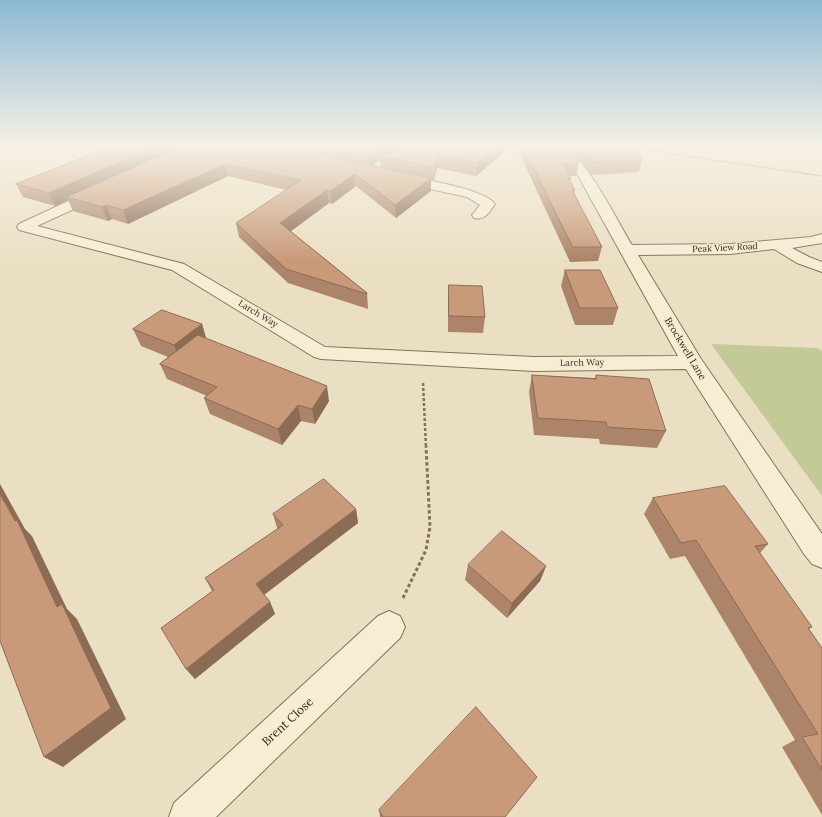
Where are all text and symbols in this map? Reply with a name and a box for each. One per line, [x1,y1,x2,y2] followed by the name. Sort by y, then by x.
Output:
[692,241,758,255] street label: Peak View Road
[236,298,280,330] street label: Larch Way
[662,315,708,383] street label: Brockwell Lane
[560,357,604,369] street label: Larch Way
[259,695,317,749] street label: Brent Close

